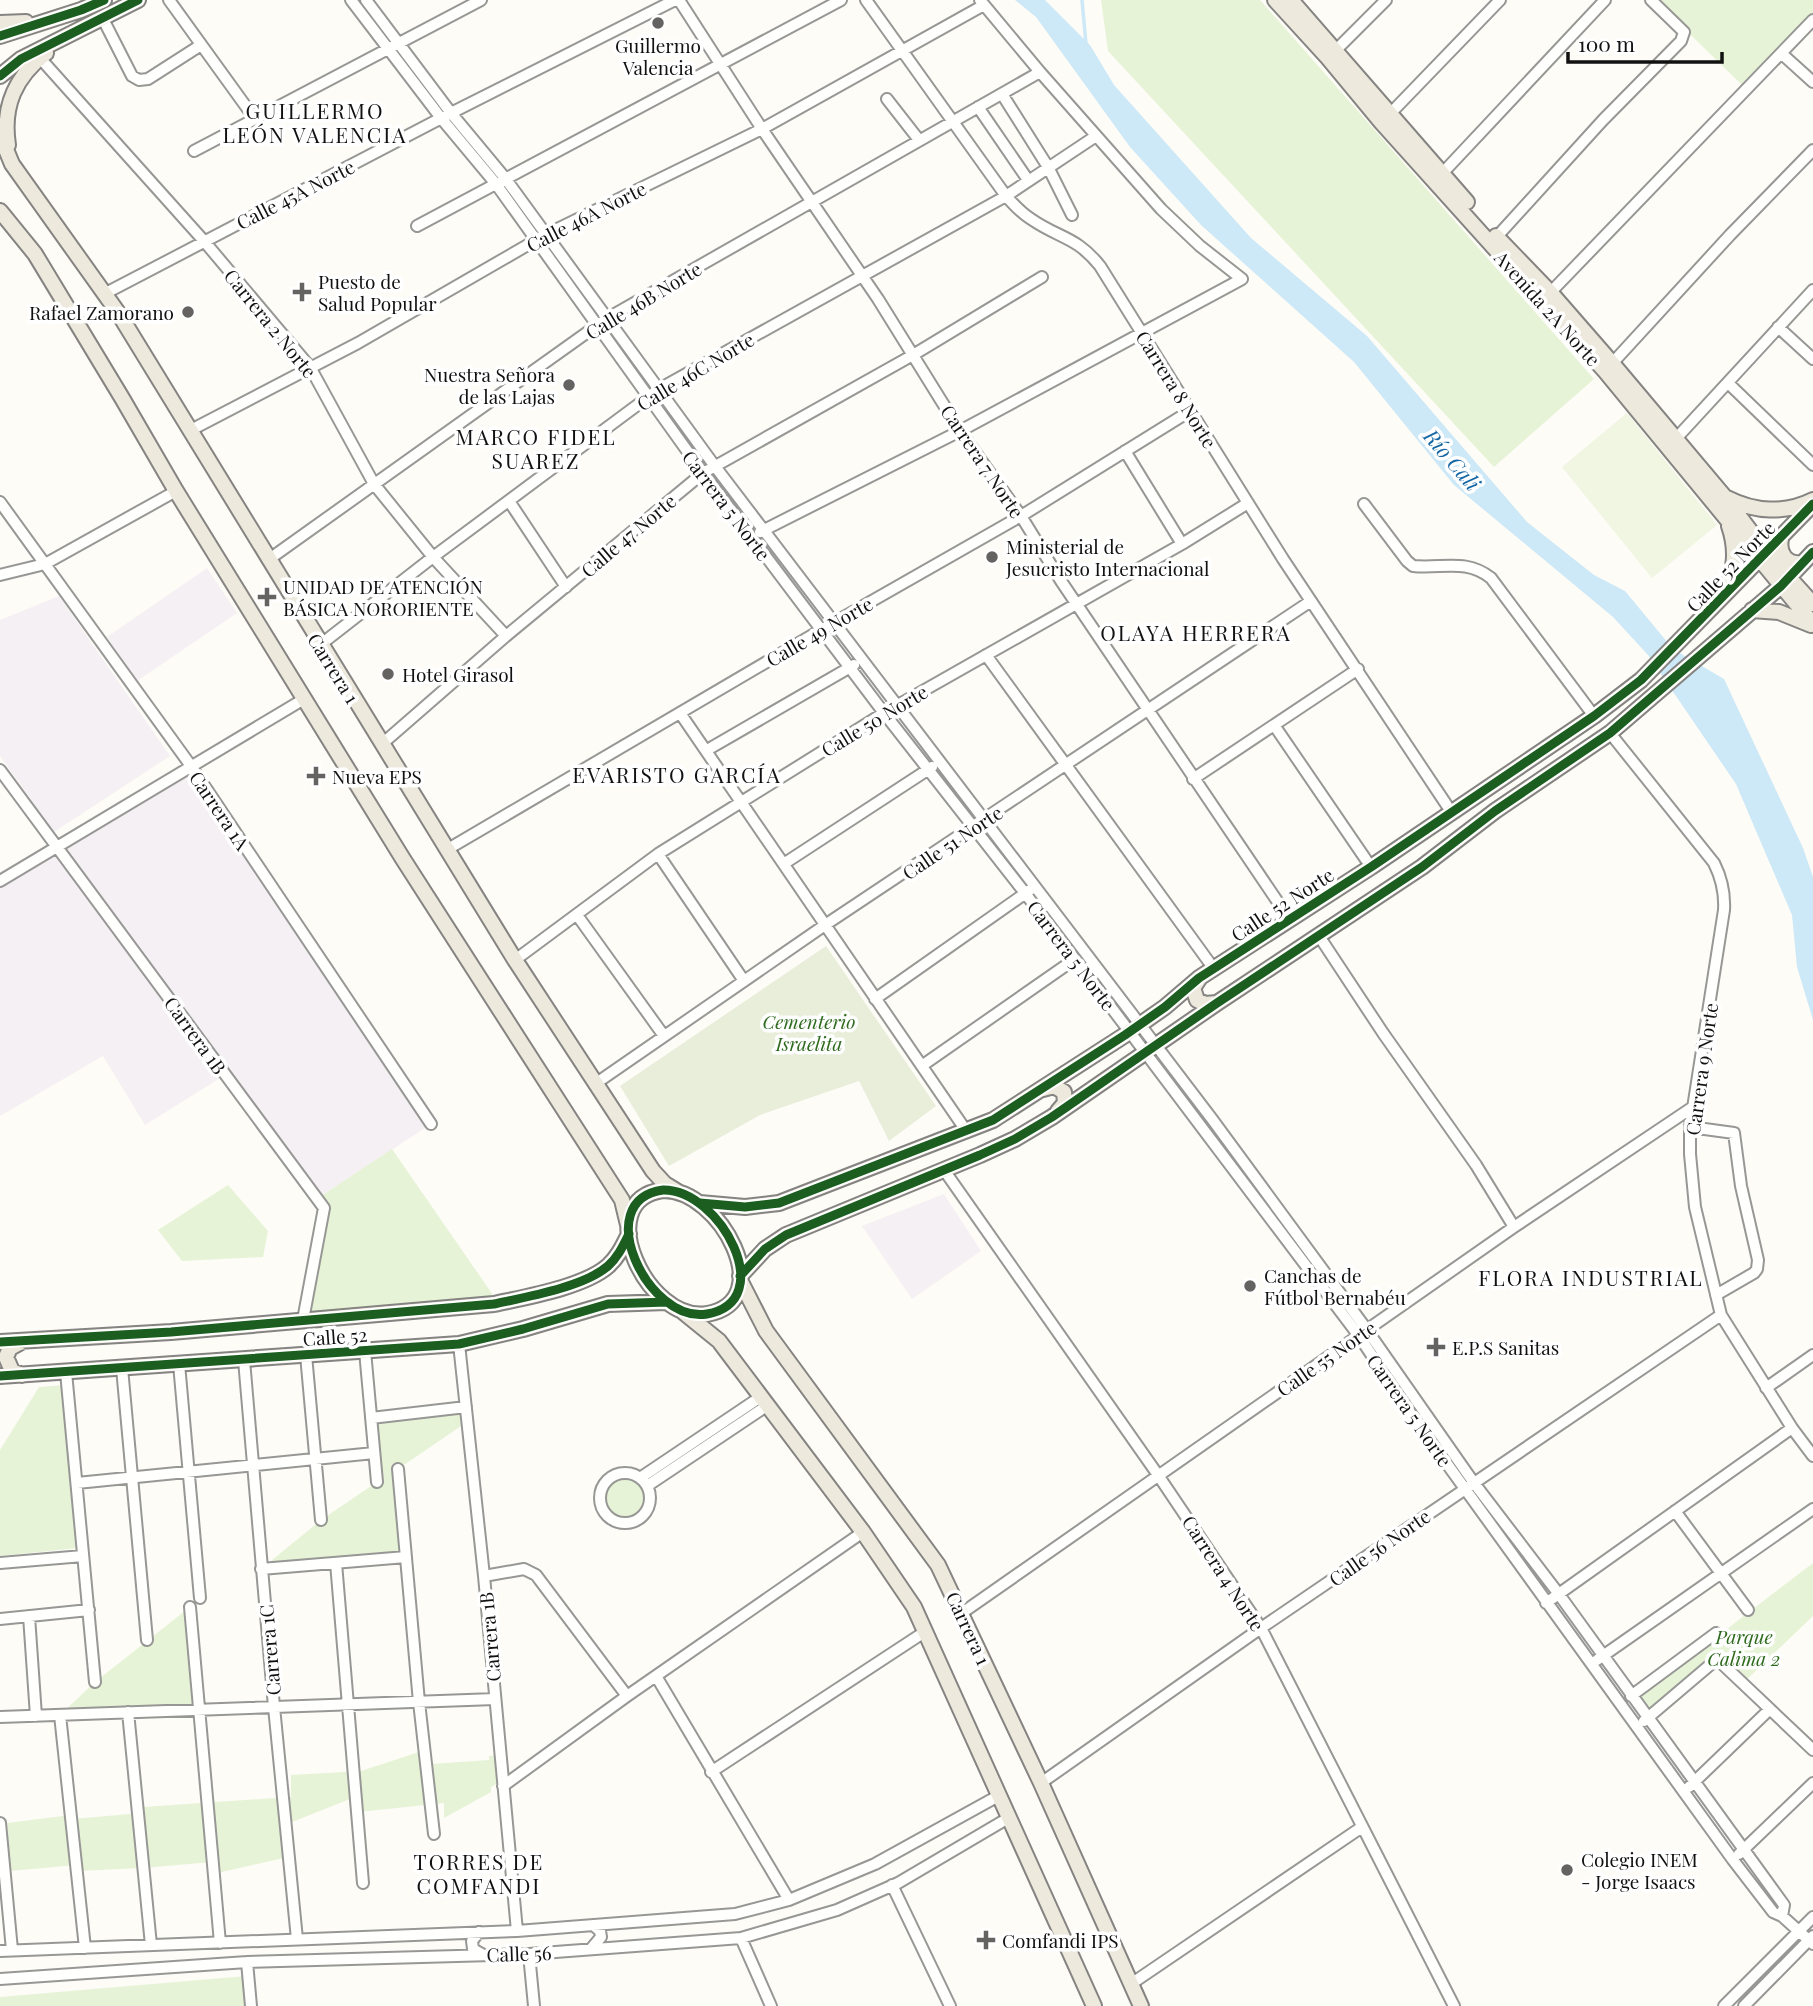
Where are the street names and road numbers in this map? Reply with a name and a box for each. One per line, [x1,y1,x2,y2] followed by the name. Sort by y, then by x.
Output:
[231,153,359,235] street label: Calle 45A Norte
[522,175,650,257] street label: Calle 46A Norte
[1489,244,1607,371] street label: Avenida 2A Norte
[580,255,706,345] street label: Calle 46B Norte
[219,263,323,383] street label: Carrera 2 Norte
[1130,325,1224,453] street label: Carrera 8 Norte
[632,326,758,416] street label: Calle 46C Norte
[935,399,1031,523] street label: Carrera 7 Norte
[677,445,777,565] street label: Carrera 5 Norte
[575,488,681,582] street label: Calle 47 Norte
[1680,515,1780,617] street label: Calle 52 Norte
[761,590,877,672] street label: Calle 49 Norte
[302,628,366,708] street label: Carrera 1
[816,678,932,762] street label: Calle 50 Norte
[184,765,257,855] street label: Carrera 1A
[897,799,1007,885] street label: Calle 51 Norte
[1226,861,1338,947] street label: Calle 52 Norte
[1022,895,1122,1015] street label: Carrera 5 Norte
[159,991,233,1079] street label: Carrera 1B
[1679,1001,1723,1137] street label: Carrera 9 Norte
[1271,1314,1381,1402] street label: Calle 55 Norte
[302,1321,368,1351] street label: Calle 52
[1362,1349,1458,1471] street label: Carrera 5 Norte
[1323,1502,1435,1592] street label: Calle 56 Norte
[1177,1510,1271,1636] street label: Carrera 4 Norte
[941,1587,997,1669] street label: Carrera 1
[472,1591,506,1683] street label: Carrera 1B
[252,1603,286,1697] street label: Carrera 1C
[486,1939,552,1967] street label: Calle 56

